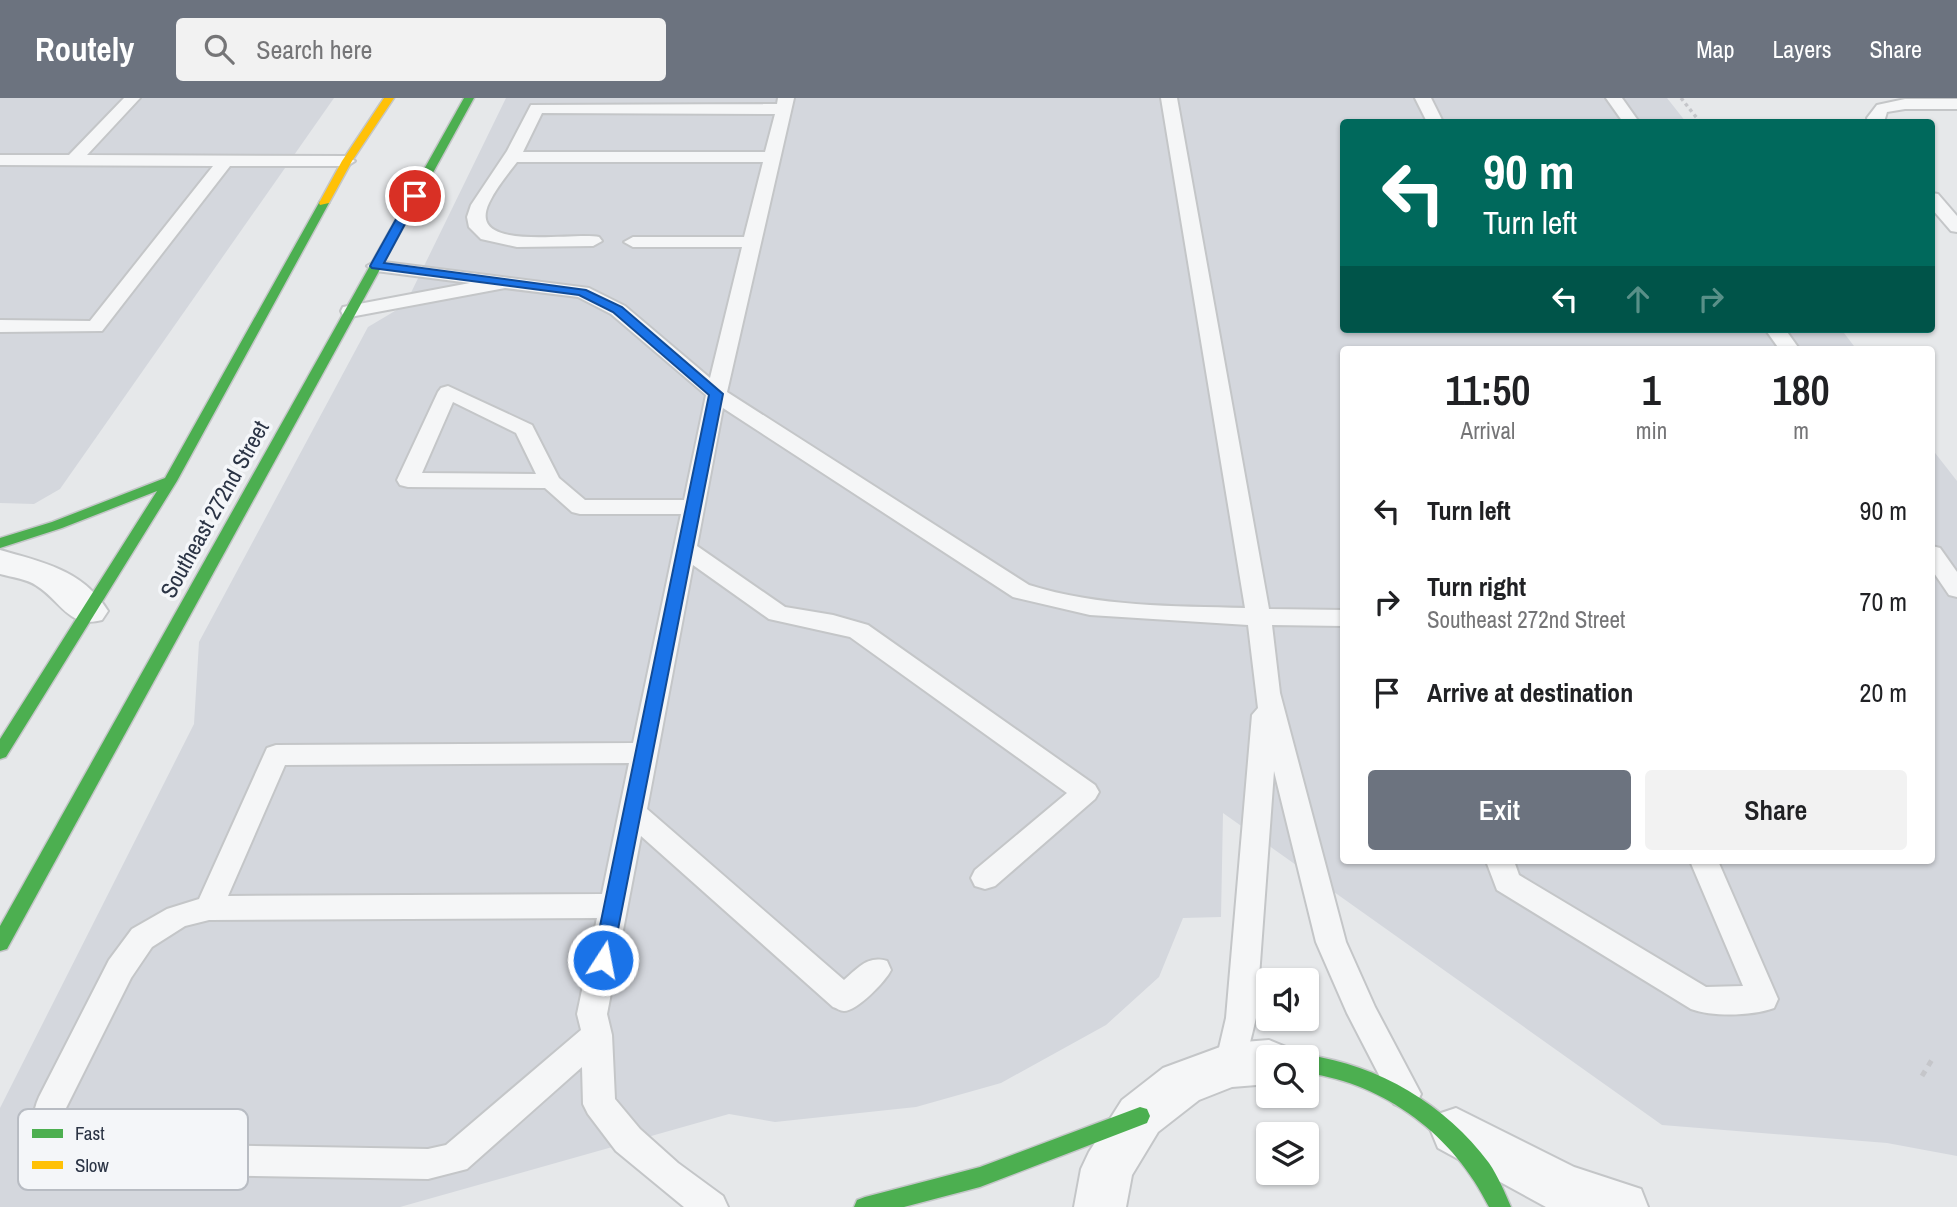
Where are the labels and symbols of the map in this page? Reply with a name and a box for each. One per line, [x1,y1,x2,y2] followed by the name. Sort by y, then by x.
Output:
[385,166,445,226] pin
[152,415,276,603] street label: Southeast 272nd Street
[566,923,640,997] position arrow
[18,1109,248,1190] legend
[75,1120,105,1146] text: Fast
[75,1152,110,1178] text: Slow

